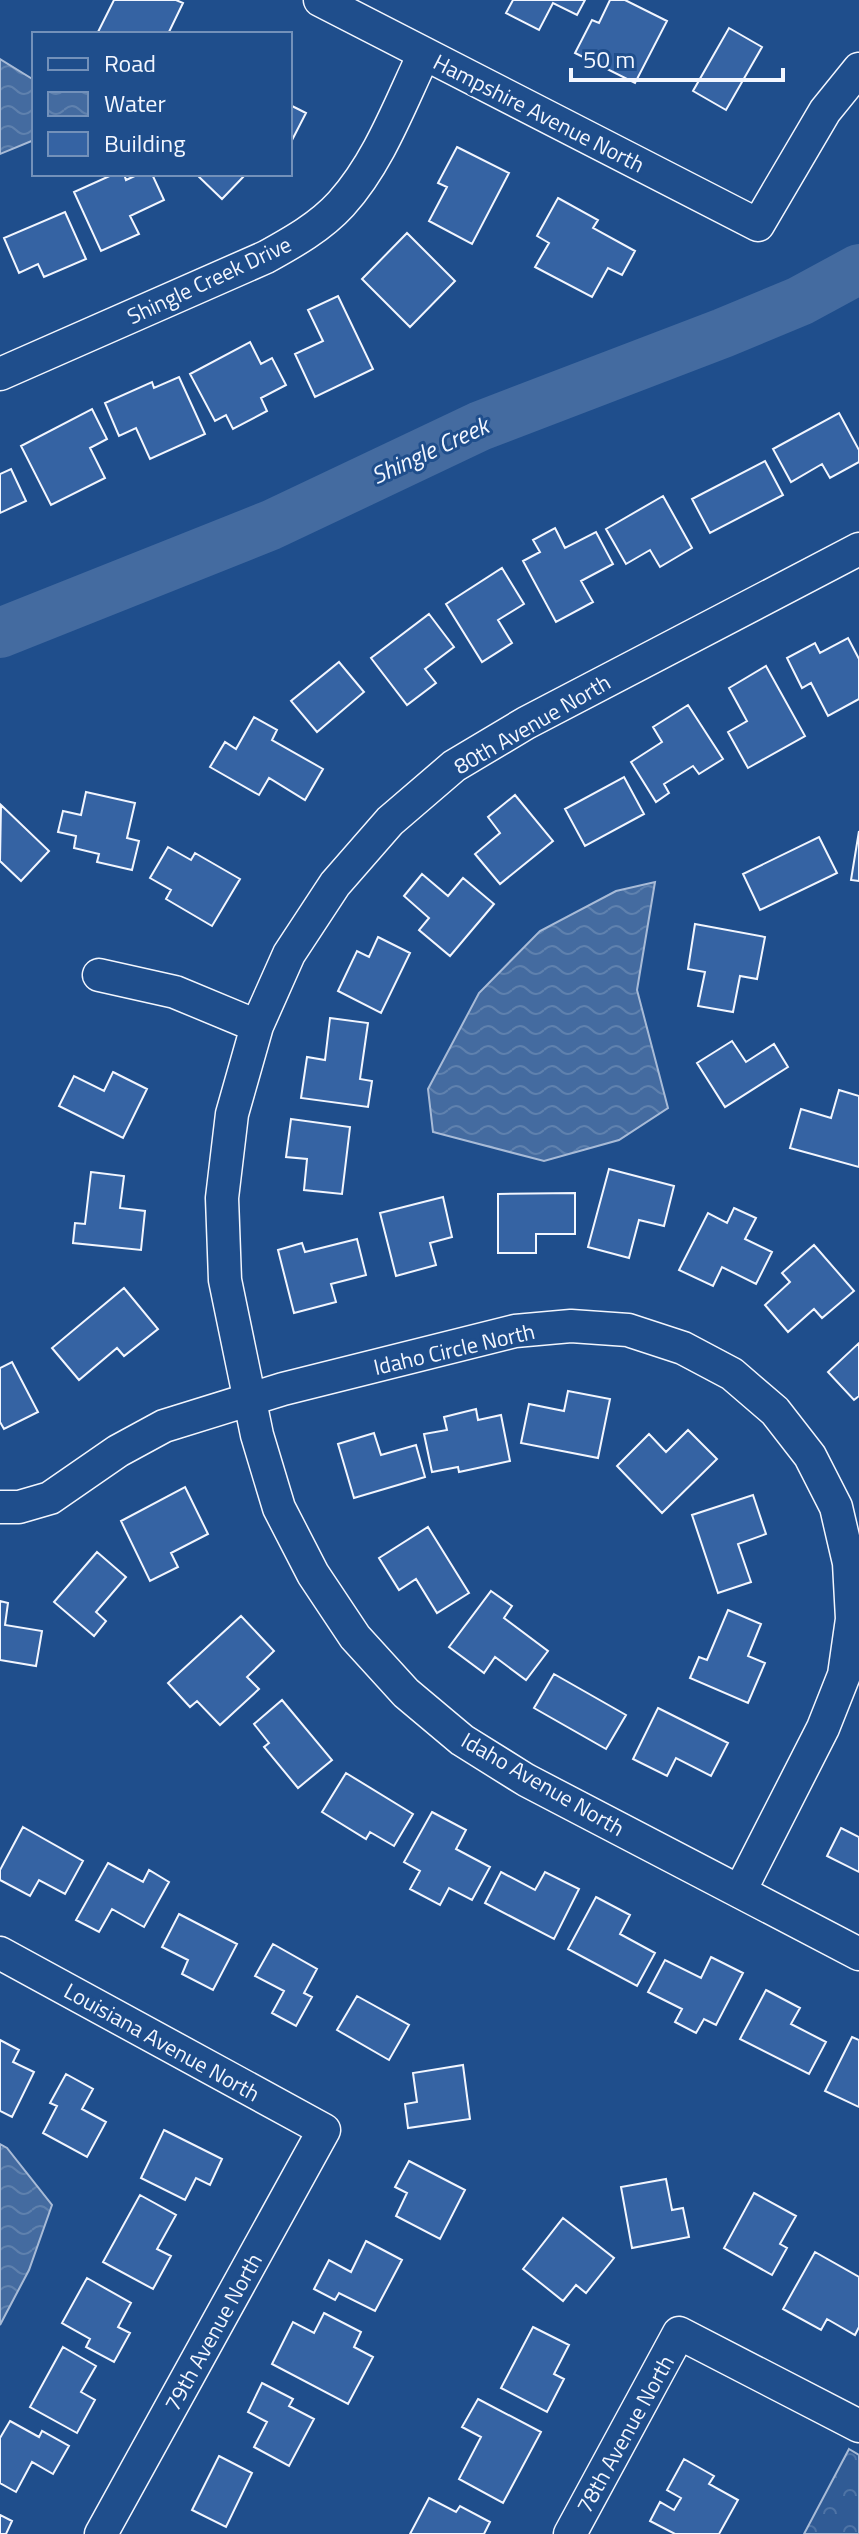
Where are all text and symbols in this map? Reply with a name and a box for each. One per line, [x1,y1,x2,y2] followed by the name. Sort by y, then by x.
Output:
[32,32,292,176] legend
[571,32,783,82] scale bar
[583,41,635,77] text: 50 m
[104,45,156,81] text: Road
[427,45,651,181] street label: Hampshire Avenue North
[104,85,166,121] text: Water
[104,125,186,161] text: Building
[121,227,297,333] street label: Shingle Creek Drive
[365,406,497,493] water label: Shingle Creek
[447,665,617,783] street label: 80th Avenue North
[370,1314,538,1384] street label: Idaho Circle North
[455,1723,631,1845] street label: Idaho Avenue North
[58,1974,266,2110] street label: Louisiana Avenue North
[155,2247,271,2417] street label: 79th Avenue North
[567,2349,683,2519] street label: 78th Avenue North

